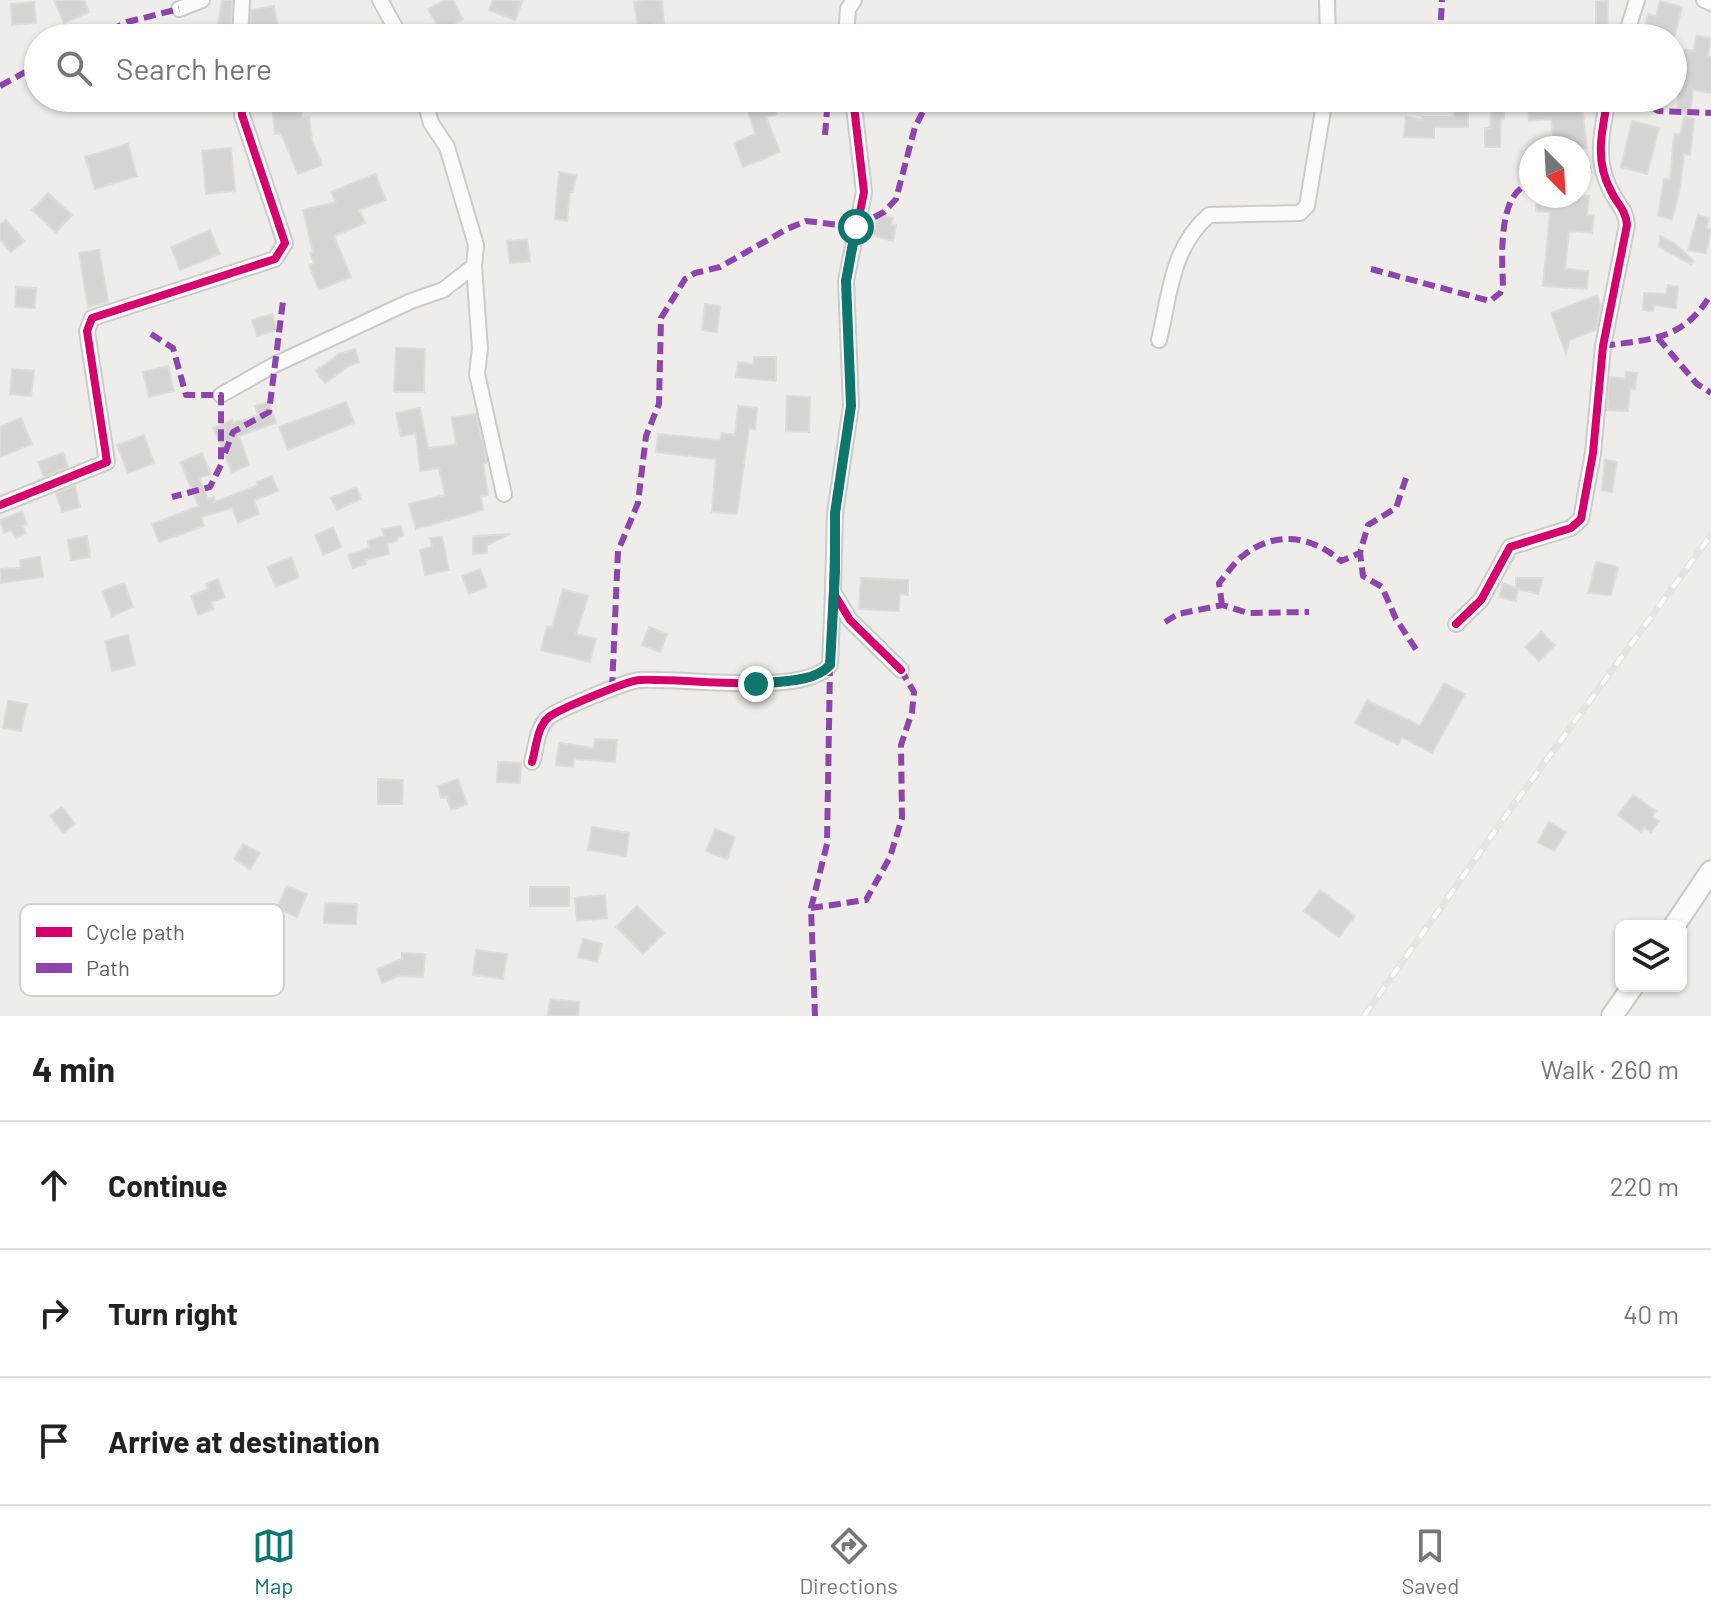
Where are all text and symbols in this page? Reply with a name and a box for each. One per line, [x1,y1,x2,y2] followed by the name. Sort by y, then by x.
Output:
[24,24,1687,112] search box
[52,46,96,90] icon: search
[116,50,272,86] text: Search here
[1519,136,1591,208] north arrow
[838,209,874,245] route start
[738,666,774,702] route end
[20,904,284,996] legend
[86,918,185,944] text: Cycle path
[1615,920,1687,992] map controls
[1615,920,1687,992] button: layers
[86,954,130,980] text: Path
[32,1048,115,1089] text: 4 min
[1541,1053,1679,1084] text: Walk · 260 m
[32,1163,76,1207] icon: ahead
[108,1167,228,1203] text: Continue
[1610,1170,1679,1201] text: 220 m
[32,1291,76,1335] icon: right
[108,1295,238,1331] text: Turn right
[1623,1298,1679,1329] text: 40 m
[32,1419,76,1463] icon: arrive
[108,1423,380,1459] text: Arrive at destination
[252,1524,296,1598] tab: Map
[799,1524,898,1598] tab: Directions
[1401,1524,1459,1598] tab: Saved

